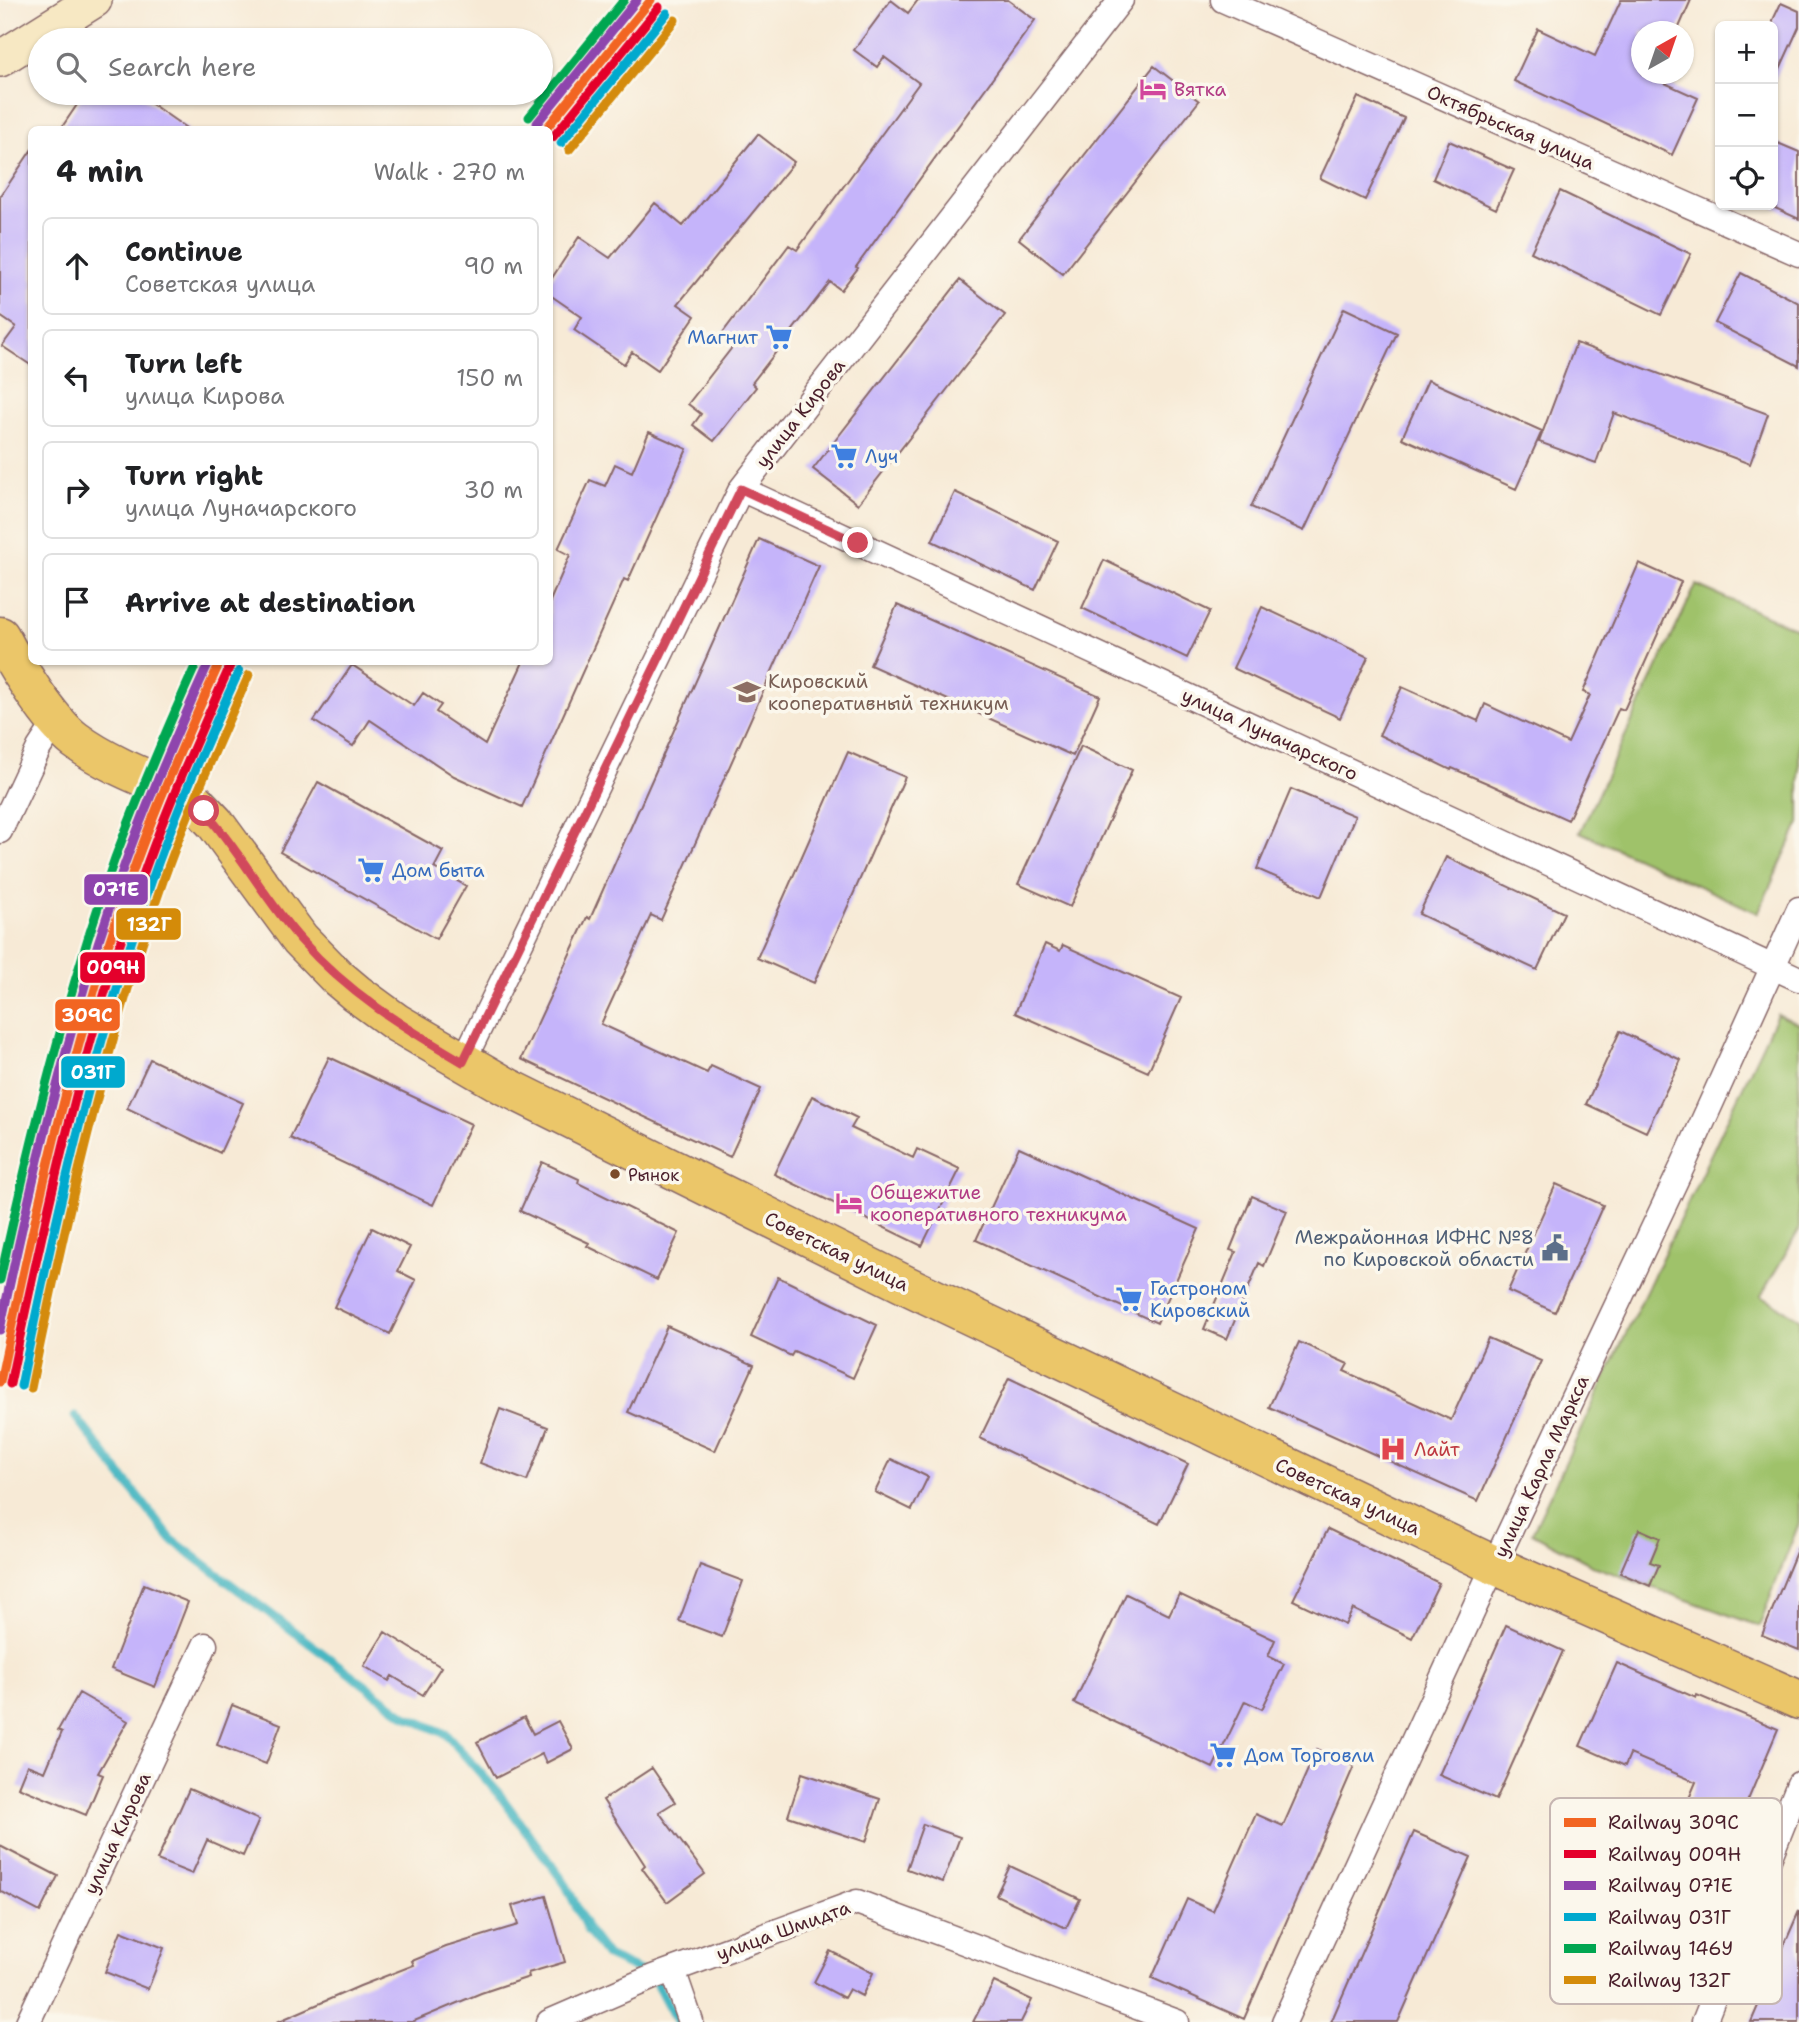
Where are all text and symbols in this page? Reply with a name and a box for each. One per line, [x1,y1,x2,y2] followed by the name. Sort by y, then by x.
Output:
[1631,21,1694,84] north arrow
[1715,21,1778,210] map controls
[1715,21,1778,84] button: +
[28,28,553,105] search box
[52,48,90,86] icon: search
[108,49,257,84] text: Search here
[1138,74,1168,104] hotel icon: Вятка
[1174,77,1226,102] place label: Вятка
[1423,79,1599,176] street label: Октябрьская улица
[1715,84,1778,147] button: −
[1715,147,1778,210] button: locate
[56,151,143,192] text: 4 min
[373,157,525,187] text: Walk · 270 m
[125,234,243,269] text: Continue
[58,247,96,285] icon: ahead
[463,251,523,281] text: 90 m
[125,269,315,299] text: Советская улица
[764,322,794,352] supermarket icon: Магнит
[687,325,758,350] place label: Магнит
[125,346,242,381] text: Turn left
[750,354,851,473] street label: улица Кирова
[58,359,96,397] icon: left
[456,363,523,393] text: 150 m
[125,381,285,411] text: улица Кирова
[829,441,859,471] supermarket icon: Луч
[865,444,898,469] place label: Луч
[125,458,263,493] text: Turn right
[58,471,96,509] icon: right
[464,475,523,505] text: 30 m
[125,493,357,523] text: улица Луначарского
[842,527,873,558] route end
[58,583,96,621] icon: arrive
[125,585,415,620] text: Arrive at destination
[768,669,1009,716] place label: Кировский кооперативный техникум
[732,677,762,707] school or university icon: Кировский кооперативный техникум
[1178,683,1362,786] street label: улица Луначарского
[188,795,219,826] route start
[356,855,386,885] supermarket icon: Дом быта
[392,858,485,883] place label: Дом быта
[83,873,149,906] line badge: 071Е
[93,877,139,902] text: 071Е
[115,907,182,941] line badge: 132Г
[126,912,172,937] text: 132Г
[79,951,146,984] line badge: 009Н
[86,955,140,980] text: 009Н
[54,998,121,1032] line badge: 309С
[61,1003,113,1028] text: 309С
[60,1055,126,1089] line badge: 031Г
[71,1060,115,1085] text: 031Г
[628,1164,679,1186] place label: Рынок
[608,1167,622,1181] marker: Рынок
[870,1180,1127,1227] place label: Общежитие кооперативного техникума
[834,1188,864,1218] hotel icon: Общежитие кооперативного техникума
[761,1206,913,1297] street label: Советская улица
[1295,1225,1534,1272] place label: Межрайонная ИФНС №8 по Кировской области
[1540,1233,1570,1263] public building icon: Межрайонная ИФНС №8 по Кировской области
[1150,1276,1250,1323] place label: Гастроном Кировский
[1114,1284,1144,1314] supermarket icon: Гастроном Кировский
[1488,1371,1595,1562] street label: улица Карла Маркса
[1378,1434,1408,1464] hospital icon: Лайт
[1414,1437,1460,1462] place label: Лайт
[1271,1452,1424,1541] street label: Советская улица
[1208,1740,1238,1770] supermarket icon: Дом Торговли
[1244,1743,1374,1768] place label: Дом Торговли
[78,1768,157,1898] street label: улица Кирова
[1550,1798,1782,2004] legend
[1608,1810,1739,1835] text: Railway 309С
[1608,1842,1741,1867] text: Railway 009Н
[1608,1873,1733,1898] text: Railway 071Е
[713,1895,854,1966] street label: улица Шмидта
[1608,1905,1732,1930] text: Railway 031Г
[1608,1936,1733,1961] text: Railway 146У
[1608,1968,1732,1993] text: Railway 132Г

